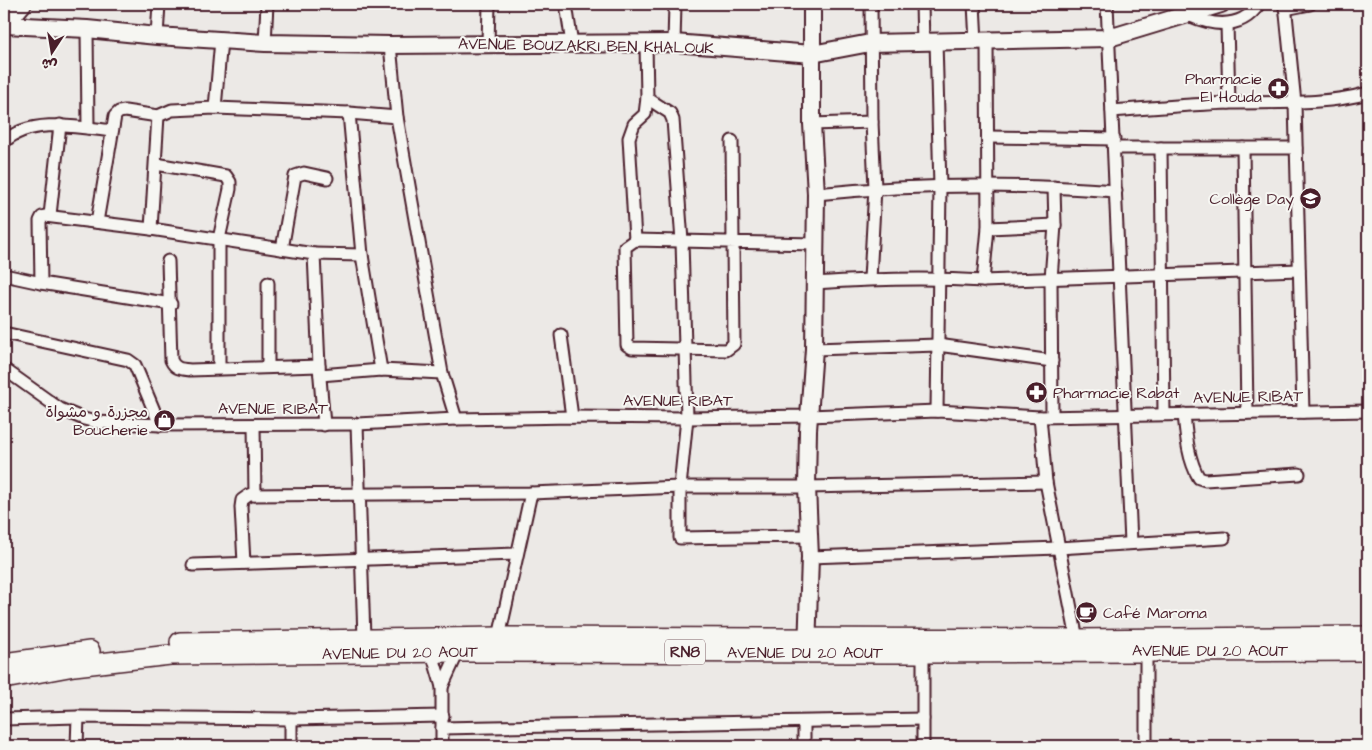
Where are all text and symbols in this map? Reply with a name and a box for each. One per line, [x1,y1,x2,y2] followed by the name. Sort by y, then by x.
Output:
[28,28,78,78] north arrow
[458,33,714,59] street label: AVENUE BOUZAKRI BEN KHALOUK
[40,52,59,75] text: ش
[1185,68,1262,108] place label: Pharmacie El Houda
[1266,76,1290,100] pharmacy icon: Pharmacie El Houda
[1298,187,1322,211] school or university icon: Collège Day
[1209,188,1294,211] place label: Collège Day
[1025,381,1049,405] pharmacy icon: Pharmacie Rabat
[1053,382,1180,404] place label: Pharmacie Rabat
[1193,385,1303,409] street label: AVENUE RIBAT
[623,390,733,412] street label: AVENUE RIBAT
[218,398,328,420] street label: AVENUE RIBAT
[45,401,148,441] place label: مجزرة و مشواة Boucherie
[152,409,176,433] shop icon: مجزرة و مشواة Boucherie
[1075,601,1099,625] cafe icon: Café Maroma
[1103,602,1207,624] place label: Café Maroma
[665,640,705,664] road number: RN8
[1132,640,1288,662] street label: AVENUE DU 20 AOUT
[322,641,478,665] street label: AVENUE DU 20 AOUT
[727,642,883,664] street label: AVENUE DU 20 AOUT

